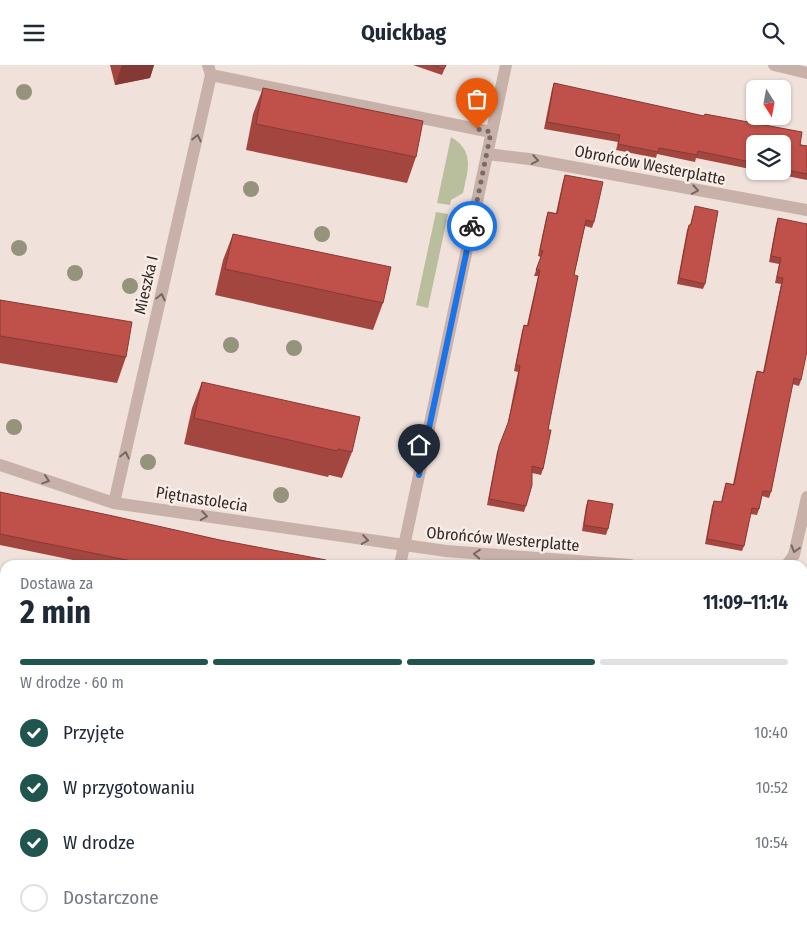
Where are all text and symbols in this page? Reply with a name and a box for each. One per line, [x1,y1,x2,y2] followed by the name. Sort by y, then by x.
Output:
[20,19,48,47] icon: menu
[361,19,446,46] text: Quickbag
[759,19,787,47] icon: search
[456,78,498,129] pin
[746,80,791,125] north arrow
[746,80,791,180] map controls
[463,85,491,113] icon: bag
[191,134,201,143] one-way arrow
[746,135,791,180] button: layers
[573,141,727,189] street label: Obrońców Westerplatte
[531,154,540,164] one-way arrow
[691,184,700,194] one-way arrow
[447,201,497,251] courier
[458,212,486,240] icon: bike
[130,254,162,316] street label: Mieszka I
[155,292,165,301] one-way arrow
[398,424,440,475] pin
[405,431,433,459] icon: home
[119,451,130,459] one-way arrow
[42,474,50,484] one-way arrow
[155,482,249,516] street label: Piętnastolecia
[200,510,208,521] one-way arrow
[426,523,580,555] street label: Obrońców Westerplatte
[360,535,369,545] one-way arrow
[790,544,800,553] one-way arrow
[472,548,480,559] one-way arrow
[20,574,93,593] text: Dostawa za
[703,591,788,614] text: 11:09–11:14
[20,593,91,631] text: 2 min
[20,673,124,692] text: W drodze · 60 m
[20,719,48,747] icon: check
[63,721,124,744] text: Przyjęte
[754,723,788,742] text: 10:40
[20,774,48,802] icon: check
[63,776,195,799] text: W przygotowaniu
[756,778,788,797] text: 10:52
[20,829,48,857] icon: check
[63,831,135,854] text: W drodze
[755,833,788,852] text: 10:54
[63,886,159,909] text: Dostarczone

